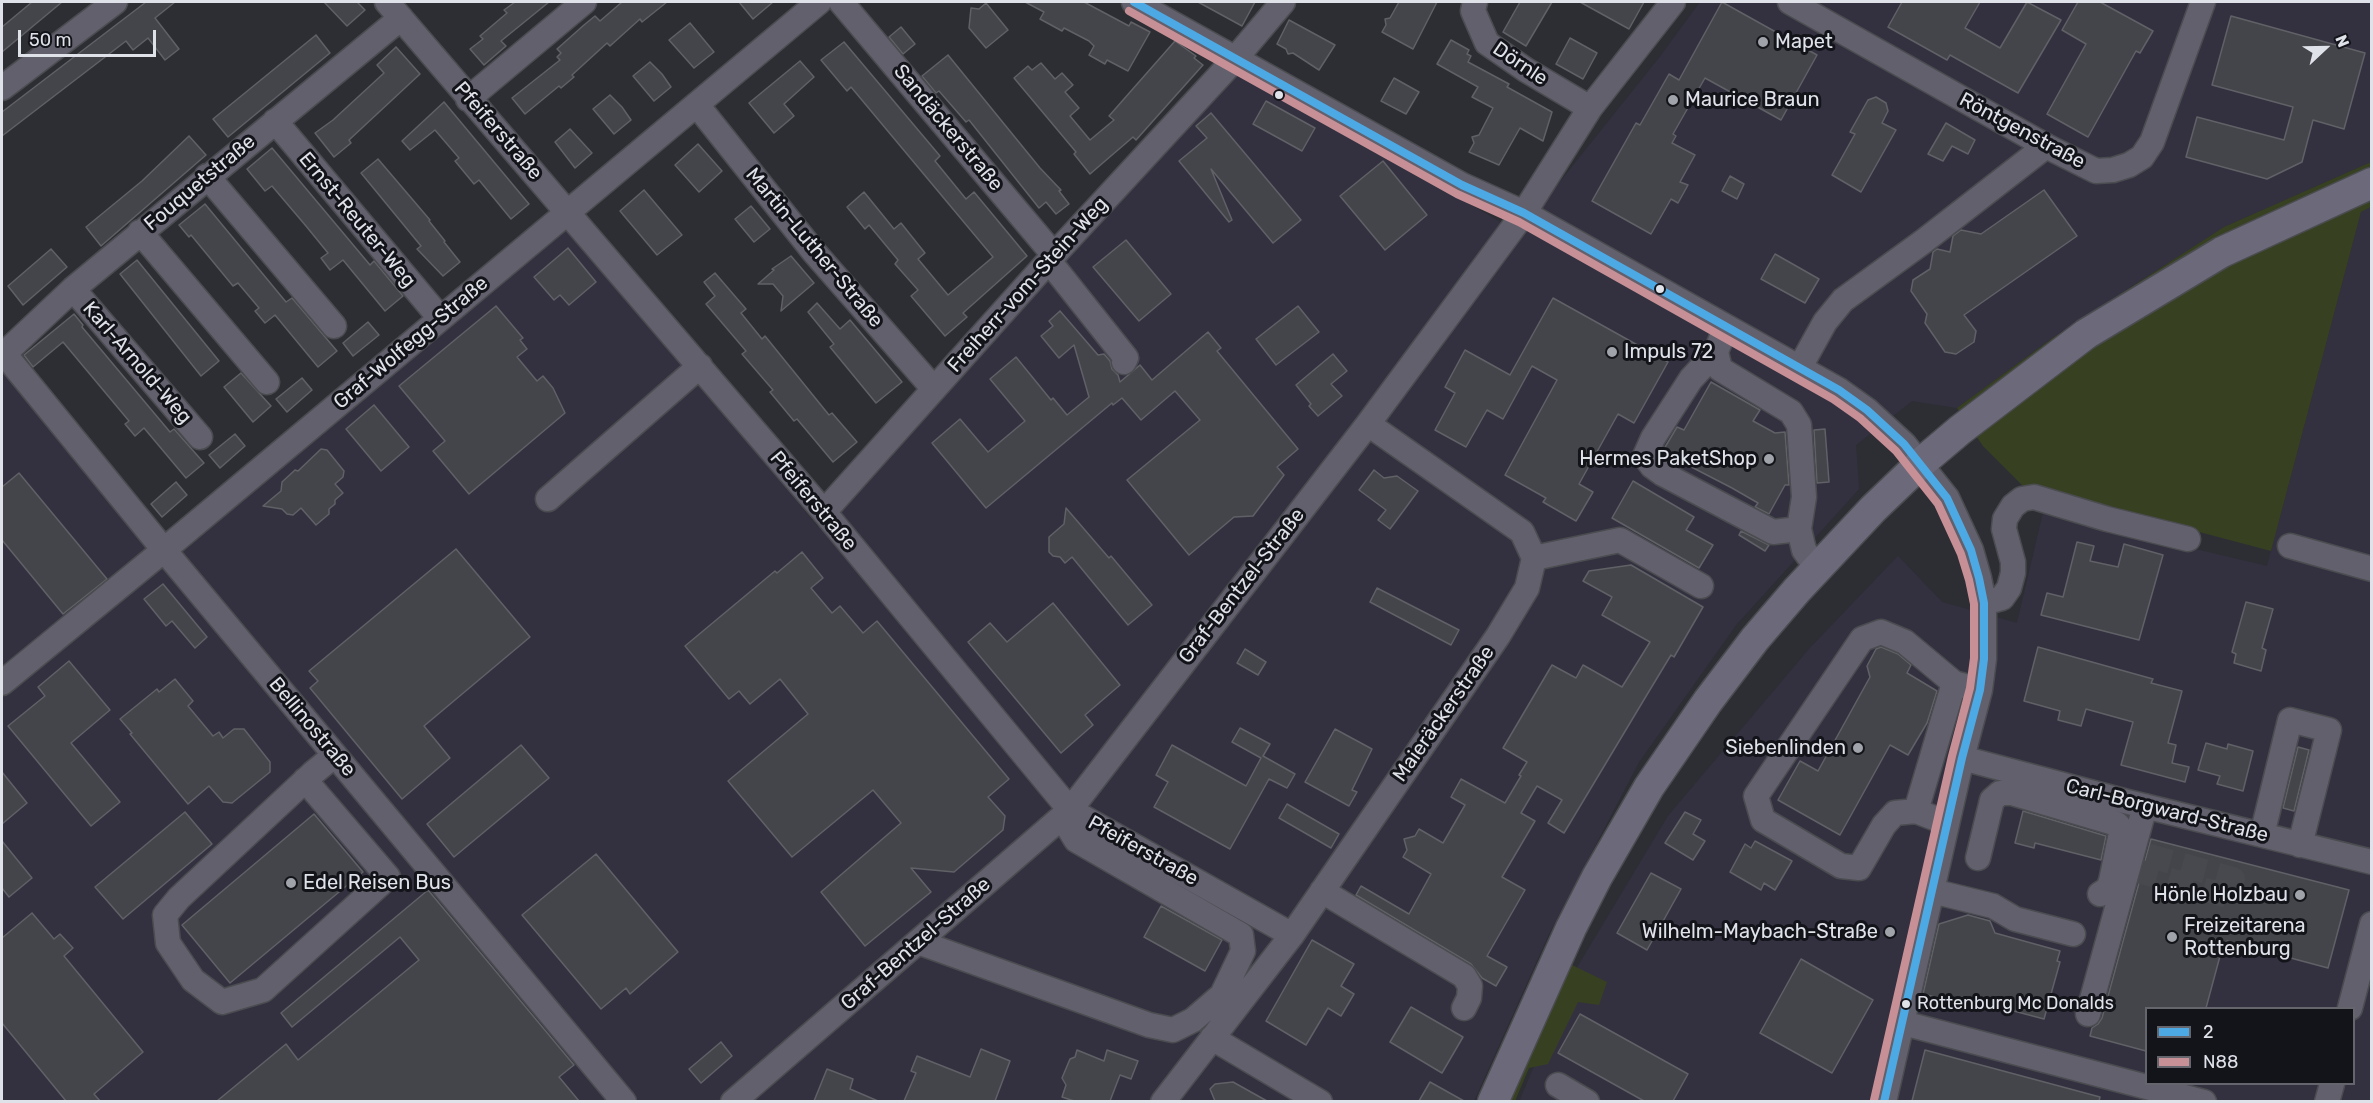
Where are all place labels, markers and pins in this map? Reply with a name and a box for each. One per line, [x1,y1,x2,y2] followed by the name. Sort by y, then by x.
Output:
[1775,30,1833,54] place label: Mapet
[1756,35,1770,49] marker: Mapet
[1685,88,1820,112] place label: Maurice Braun
[1273,89,1285,101] unlabelled marker
[1666,93,1680,107] marker: Maurice Braun
[1654,283,1666,295] unlabelled marker
[1624,340,1713,364] place label: Impuls 72
[1605,345,1619,359] marker: Impuls 72
[1579,447,1757,471] place label: Hermes PaketShop
[1762,452,1776,466] marker: Hermes PaketShop
[1725,736,1846,760] place label: Siebenlinden
[1851,741,1865,755] marker: Siebenlinden
[303,871,451,895] place label: Edel Reisen Bus
[284,876,298,890] marker: Edel Reisen Bus
[2153,883,2288,907] place label: Hönle Holzbau
[2293,888,2307,902] marker: Hönle Holzbau
[2184,914,2306,961] place label: Freizeitarena Rottenburg
[1642,920,1878,944] place label: Wilhelm-Maybach-Straße
[1883,925,1897,939] marker: Wilhelm-Maybach-Straße
[2165,930,2179,944] marker: Freizeitarena Rottenburg
[1917,993,2114,1015] place label: Rottenburg Mc Donalds
[1900,998,1912,1010] marker: Rottenburg Mc Donalds

